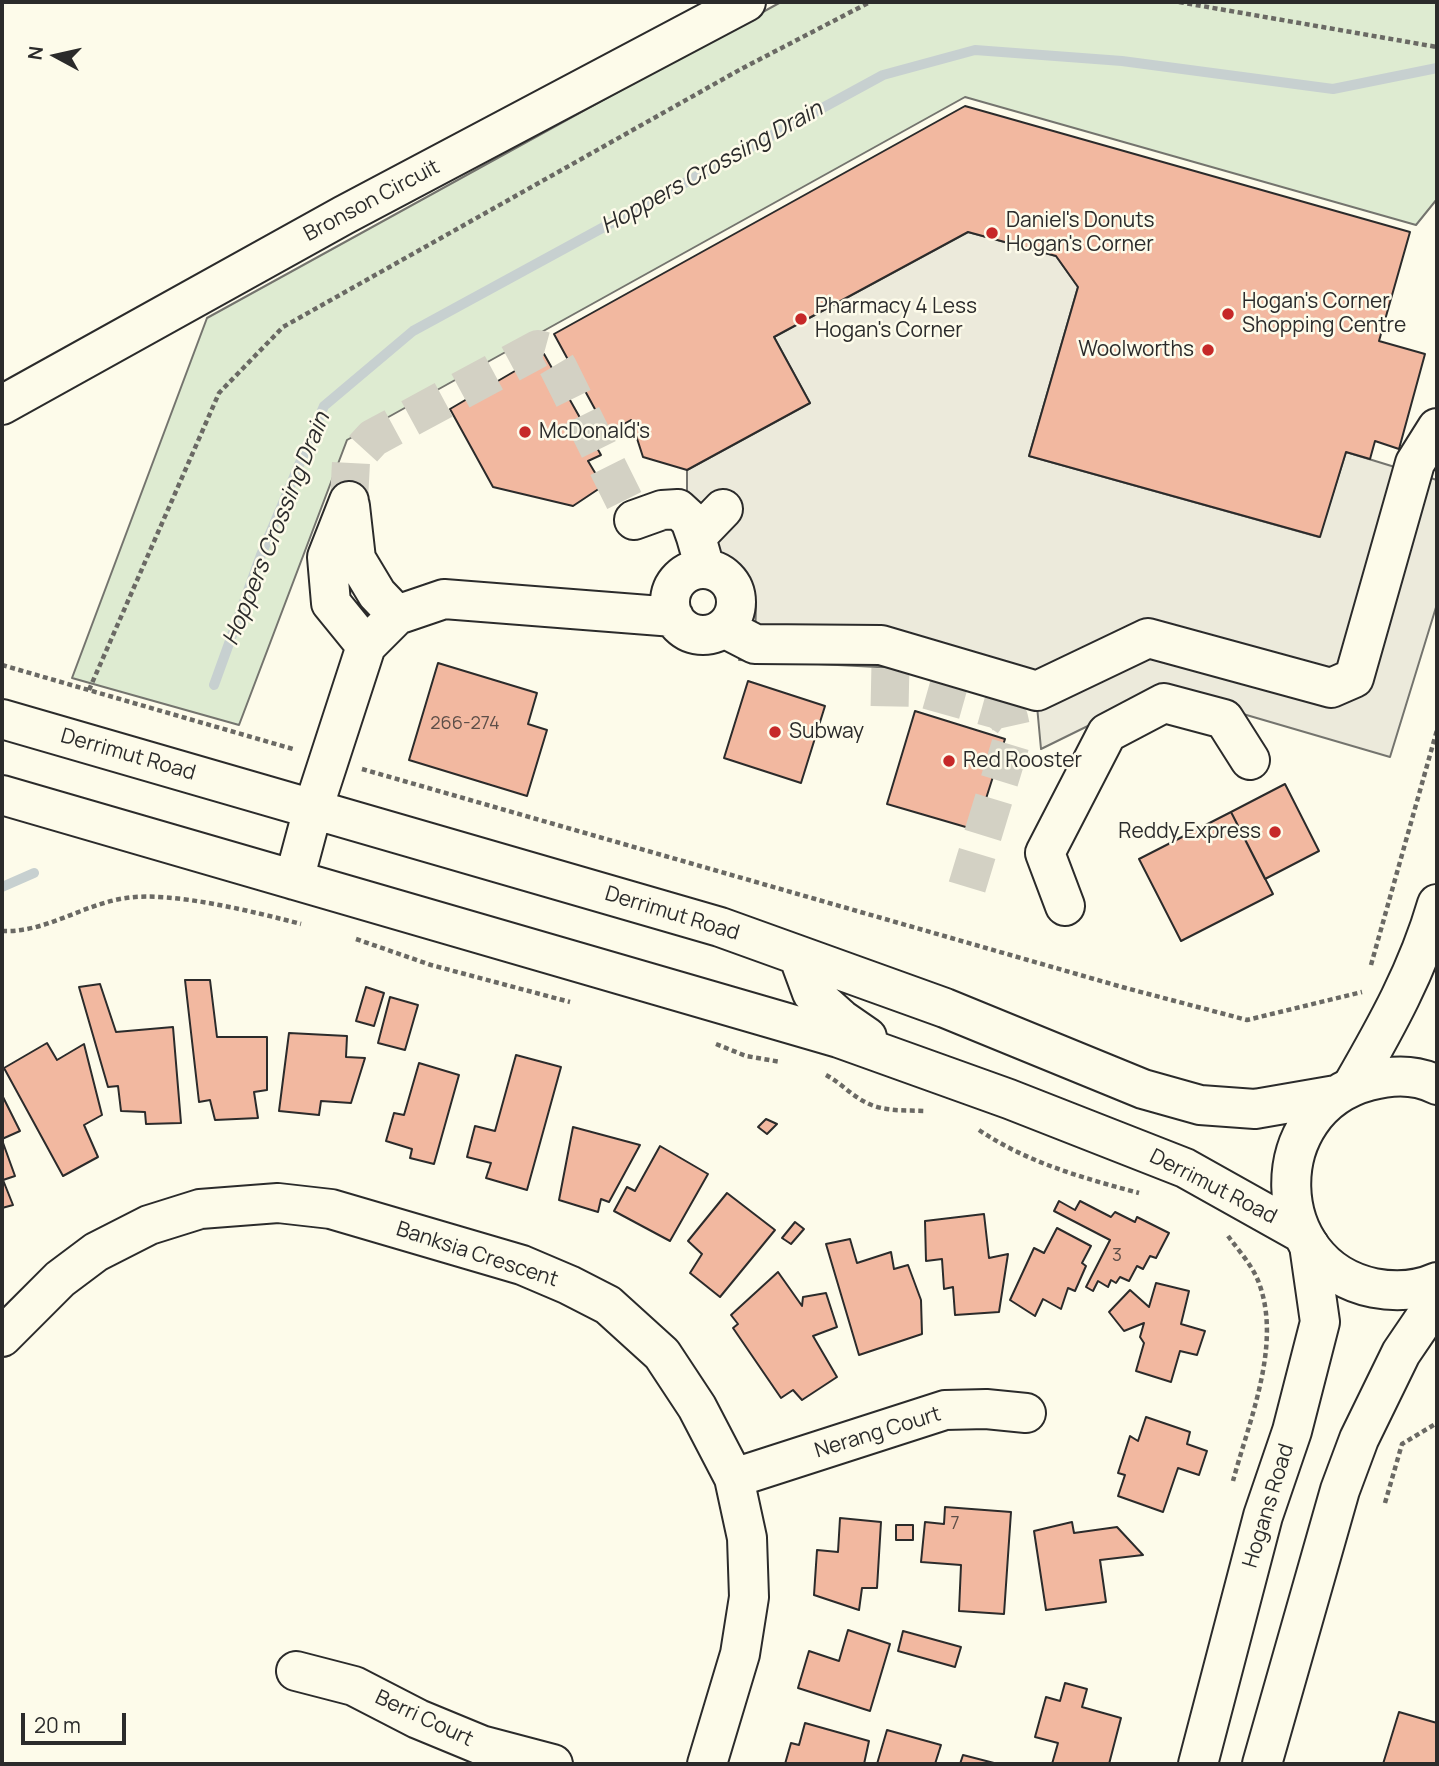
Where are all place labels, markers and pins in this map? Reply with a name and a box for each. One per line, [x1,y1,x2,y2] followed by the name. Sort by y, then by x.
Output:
[1006,208,1155,258] place label: Daniel's Donuts Hogan's Corner
[984,225,1000,241] marker: Daniel's Donuts Hogan's Corner
[1242,289,1406,339] place label: Hogan's Corner Shopping Centre
[815,294,977,344] place label: Pharmacy 4 Less Hogan's Corner
[1220,306,1236,322] marker: Hogan's Corner Shopping Centre
[793,311,809,327] marker: Pharmacy 4 Less Hogan's Corner
[1078,337,1194,363] place label: Woolworths
[1200,342,1216,358] marker: Woolworths
[539,419,650,445] place label: McDonald's
[517,424,533,440] marker: McDonald's
[789,719,864,745] place label: Subway
[767,724,783,740] marker: Subway
[963,748,1082,774] place label: Red Rooster
[941,753,957,769] marker: Red Rooster
[1118,819,1261,845] place label: Reddy Express
[1267,824,1283,840] marker: Reddy Express

